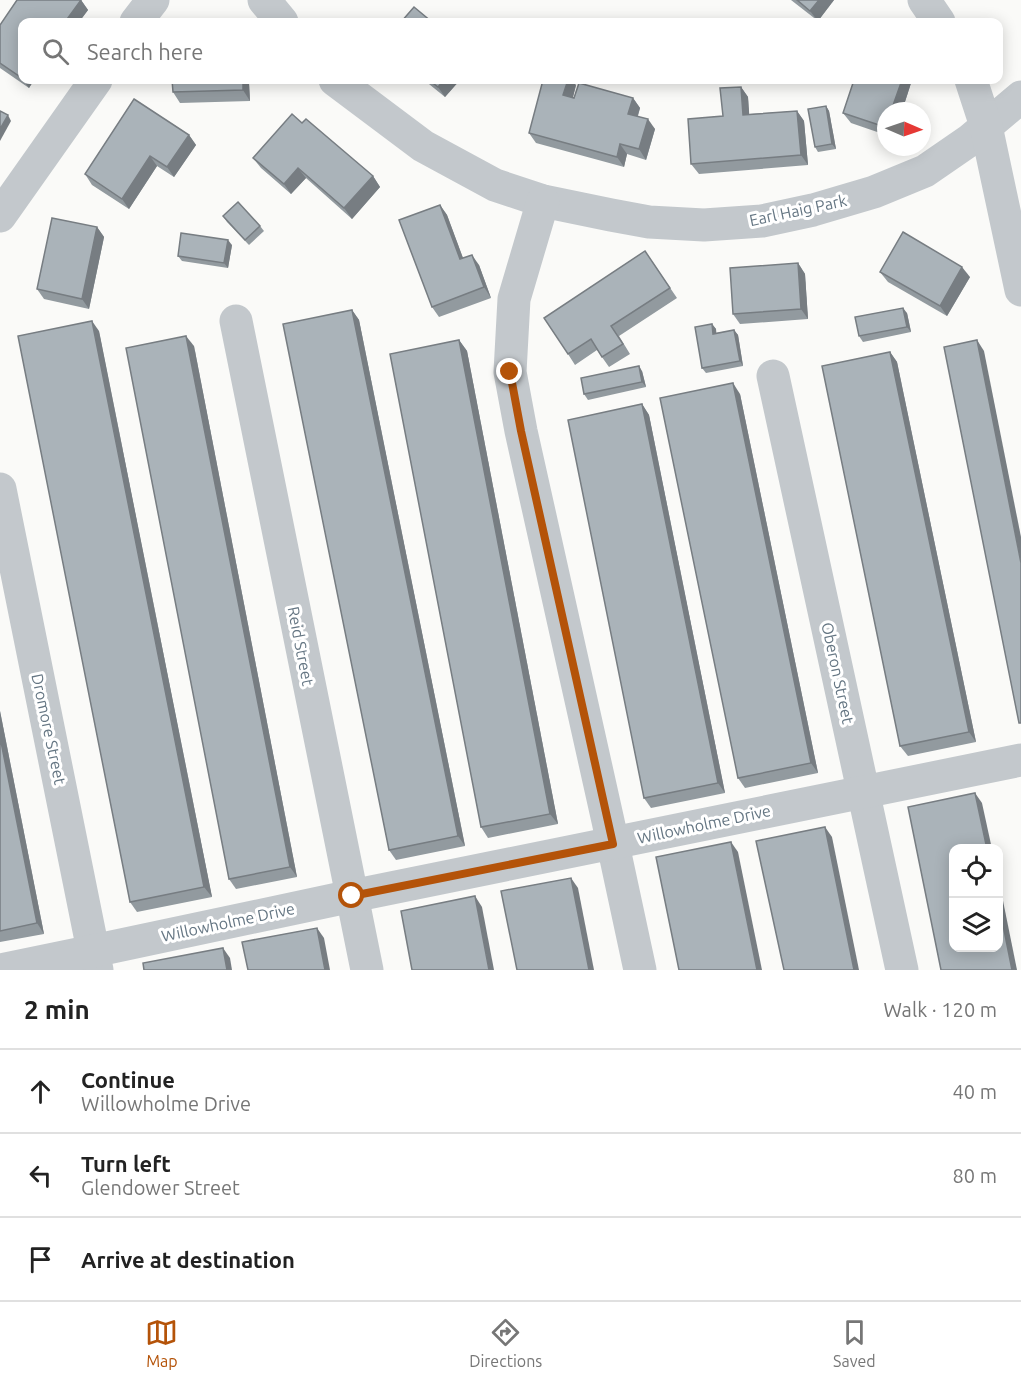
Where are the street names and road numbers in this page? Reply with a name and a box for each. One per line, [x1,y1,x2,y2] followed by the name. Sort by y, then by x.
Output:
[748,191,848,229] street label: Earl Haig Park
[284,605,318,688] street label: Reid Street
[818,621,858,726] street label: Oberon Street
[28,672,70,787] street label: Dromore Street
[636,801,772,847] street label: Willowholme Drive
[160,899,296,945] street label: Willowholme Drive

